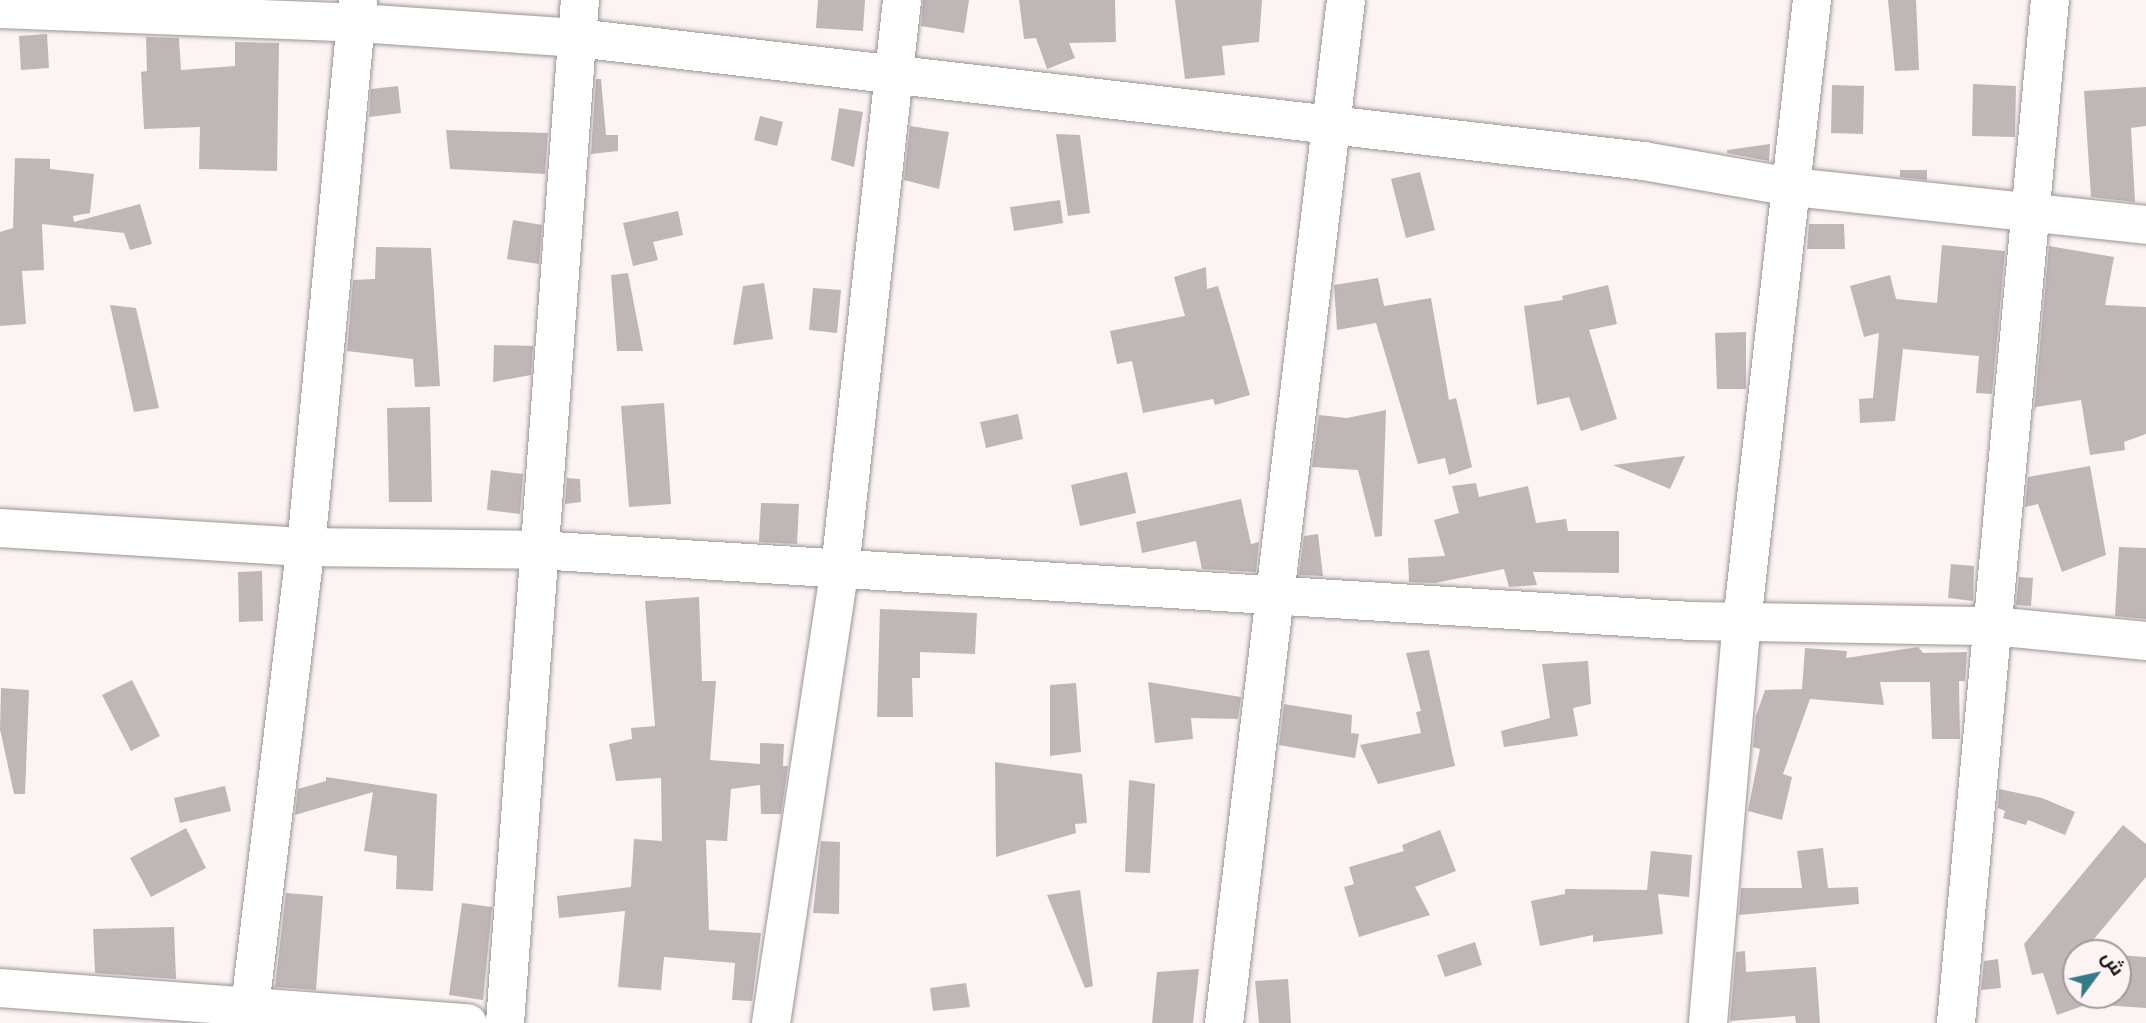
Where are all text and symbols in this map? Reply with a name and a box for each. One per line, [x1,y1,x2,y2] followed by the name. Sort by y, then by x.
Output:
[2062,939,2132,1009] north arrow
[2097,947,2130,980] text: ش

